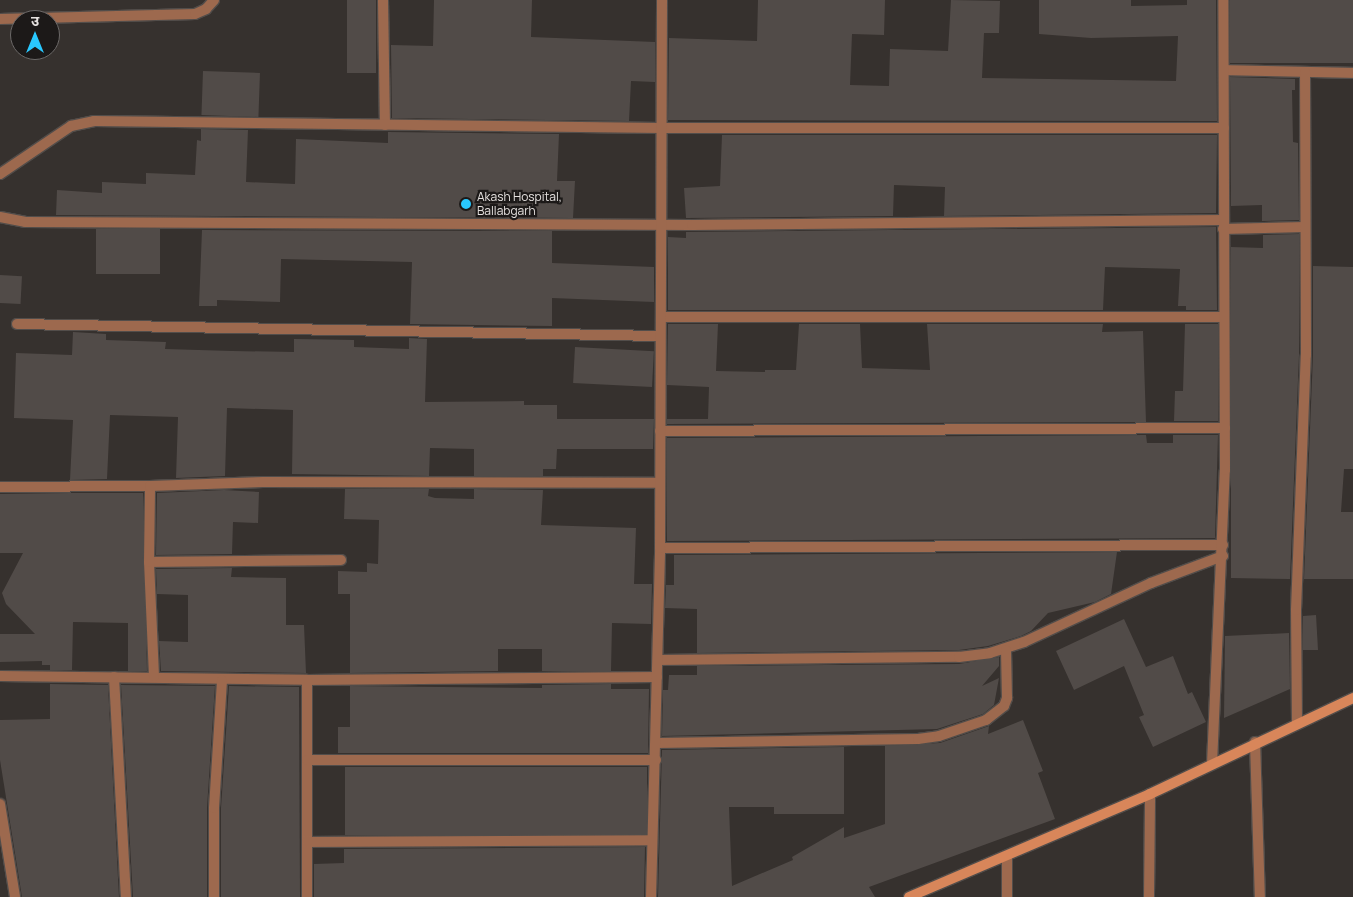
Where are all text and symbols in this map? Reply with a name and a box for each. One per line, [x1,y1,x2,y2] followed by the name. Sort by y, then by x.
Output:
[10,10,60,60] north arrow
[31,11,39,30] text: उ
[477,190,562,218] place label: Akash Hospital, Ballabgarh
[459,197,473,211] marker: Akash Hospital, Ballabgarh

